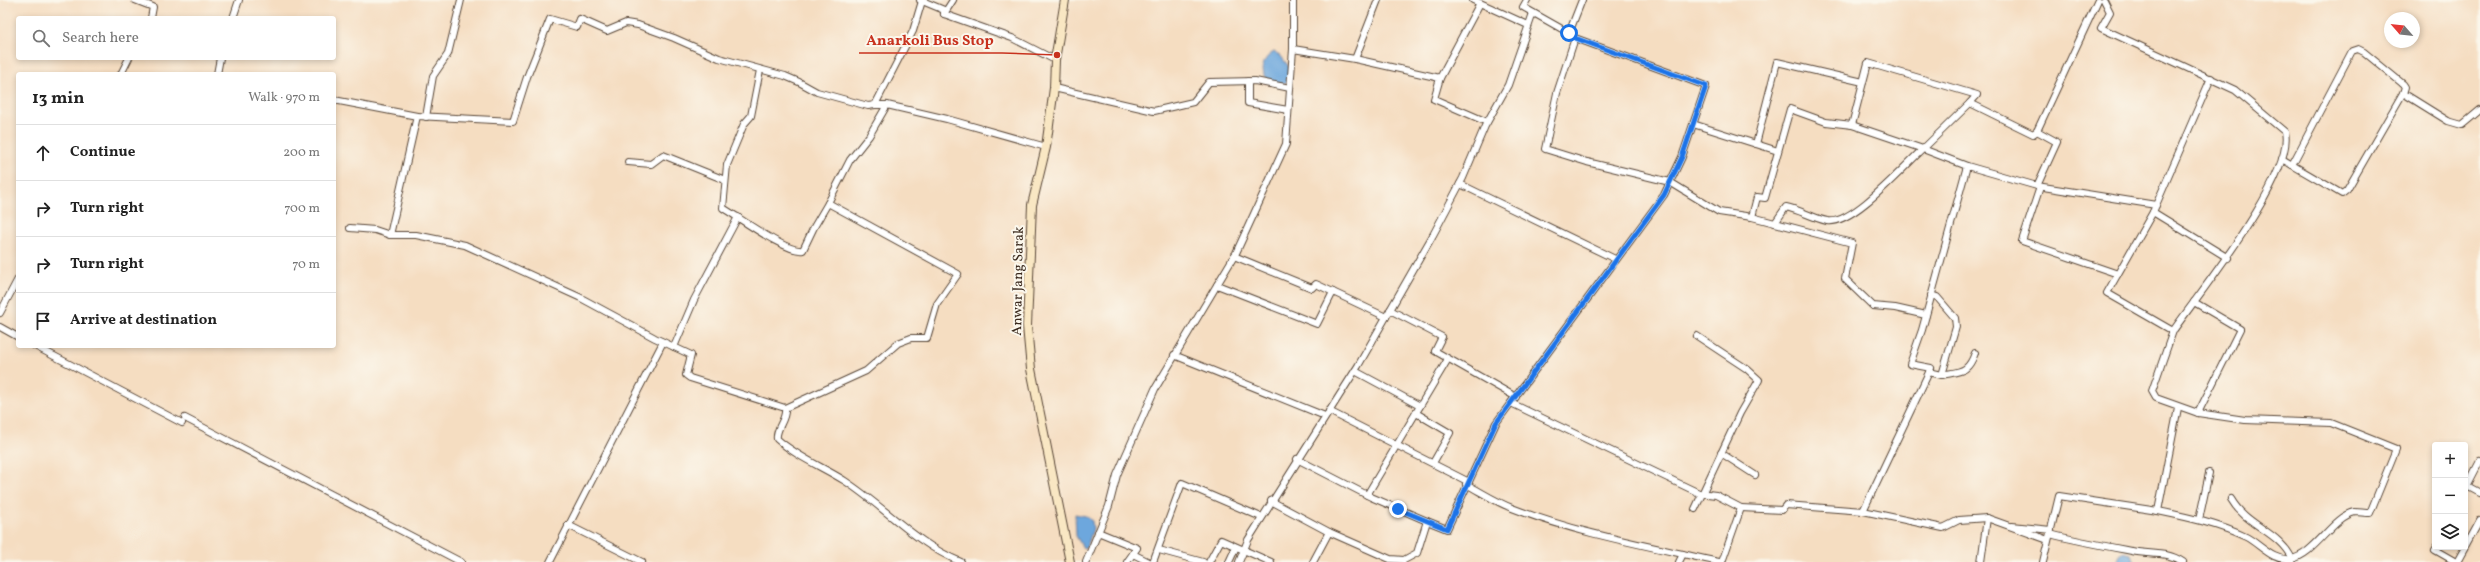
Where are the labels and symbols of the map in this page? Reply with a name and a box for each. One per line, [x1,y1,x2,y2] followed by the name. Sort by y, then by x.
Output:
[2384,12,2420,48] north arrow
[1560,24,1578,42] route start
[859,26,1002,53] callout: Anarkoli Bus Stop
[866,31,994,52] text: Anarkoli Bus Stop
[1008,226,1029,336] street label: Anwar Jang Sarak
[1389,500,1407,518] route end

